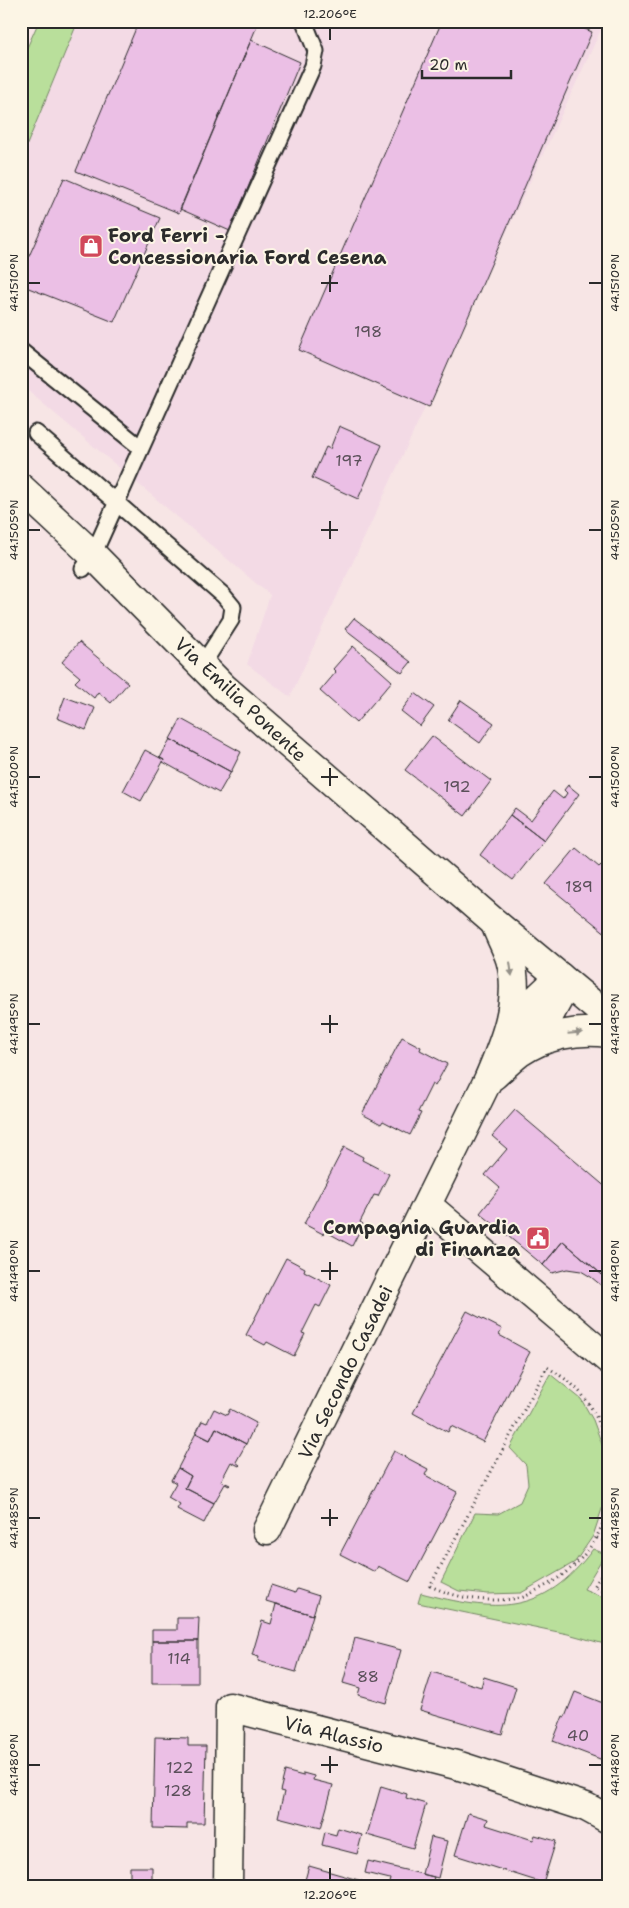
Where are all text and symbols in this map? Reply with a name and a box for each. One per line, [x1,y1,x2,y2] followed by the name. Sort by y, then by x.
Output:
[303,6,357,22] text: 12.206°E
[422,48,510,80] scale bar
[429,55,468,75] text: 20 m
[108,223,386,270] place label: Ford Ferri - Concessionaria Ford Cesena
[78,233,104,259] shop icon: Ford Ferri - Concessionaria Ford Cesena
[6,254,22,312] text: 44.1510°N
[607,254,623,312] text: 44.1510°N
[354,321,382,342] house number: 198
[335,450,363,471] house number: 197
[6,499,22,561] text: 44.1505°N
[607,499,623,561] text: 44.1505°N
[169,632,312,767] street label: Via Emilia Ponente
[6,746,22,808] text: 44.1500°N
[607,746,623,808] text: 44.1500°N
[443,776,471,797] house number: 192
[565,876,593,897] house number: 189
[507,961,515,977] one-way arrow
[6,993,22,1055] text: 44.1495°N
[607,993,623,1055] text: 44.1495°N
[568,1029,584,1037] one-way arrow
[323,1215,520,1262] place label: Compagnia Guardia di Finanza
[525,1225,551,1251] public building icon: Compagnia Guardia di Finanza
[6,1240,22,1302] text: 44.1490°N
[607,1240,623,1302] text: 44.1490°N
[292,1281,399,1463] street label: Via Secondo Casadei
[6,1487,22,1549] text: 44.1485°N
[607,1487,623,1549] text: 44.1485°N
[167,1648,191,1669] house number: 114
[357,1666,379,1687] house number: 88
[281,1710,386,1759] street label: Via Alassio
[567,1725,589,1746] house number: 40
[6,1734,22,1796] text: 44.1480°N
[607,1734,623,1796] text: 44.1480°N
[166,1757,194,1778] house number: 122
[164,1780,192,1801] house number: 128
[303,1887,357,1903] text: 12.206°E

